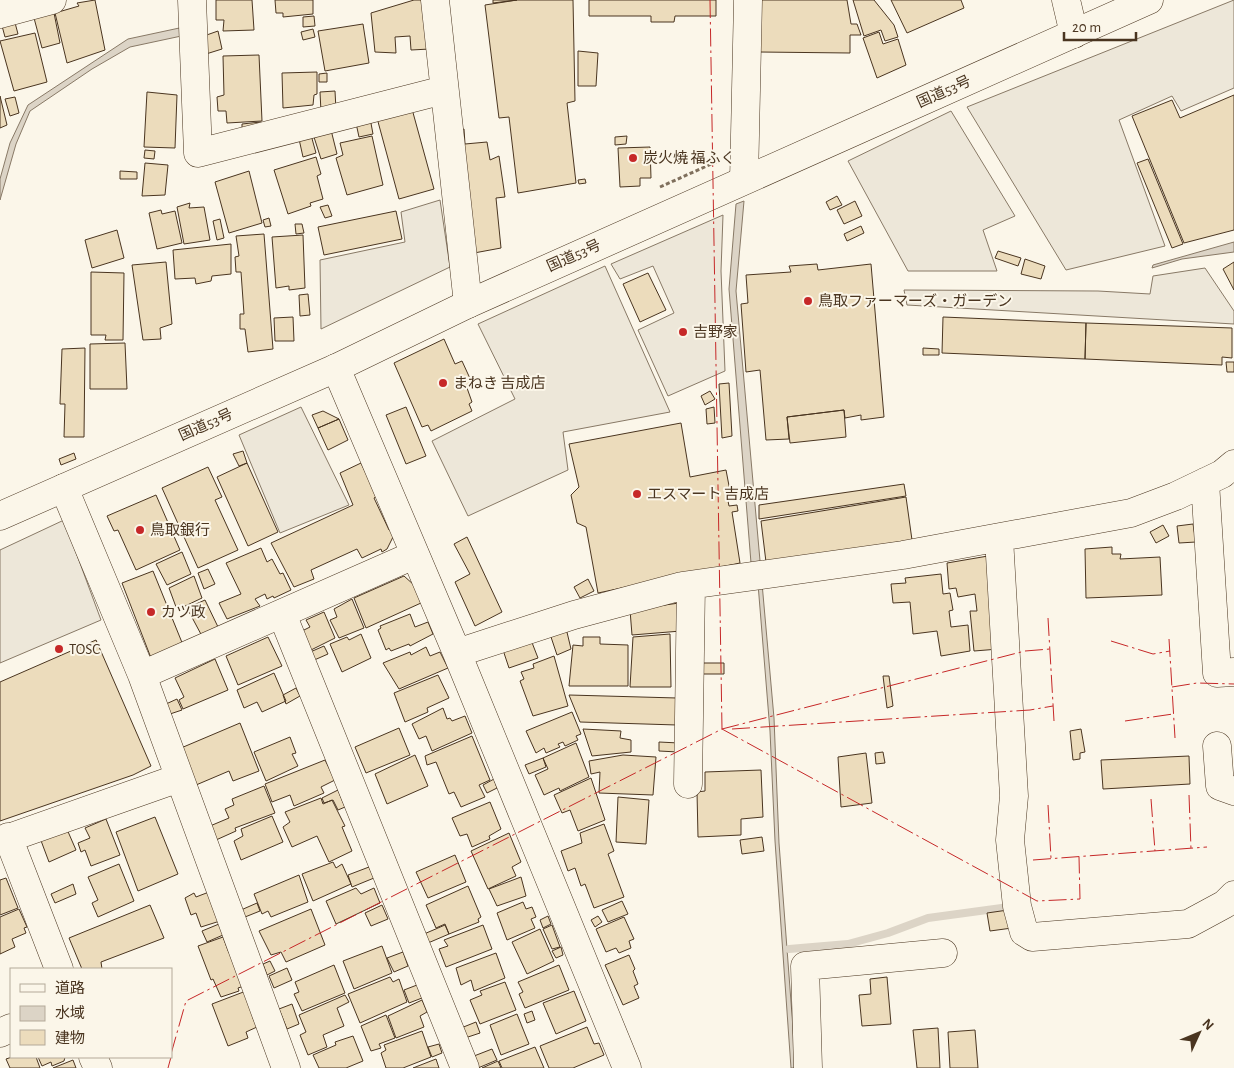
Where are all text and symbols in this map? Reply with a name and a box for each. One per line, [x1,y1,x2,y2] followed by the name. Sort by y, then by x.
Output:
[1064,10,1136,42] scale bar
[1072,20,1101,35] text: 20 m
[914,73,973,111] street label: 国道53号
[643,150,735,166] place label: 炭火焼 福ふく
[627,152,639,164] marker: 炭火焼 福ふく
[544,237,603,275] street label: 国道53号
[818,293,1012,309] place label: 鳥取ファーマーズ・ガーデン
[802,295,814,307] marker: 鳥取ファーマーズ・ガーデン
[693,324,738,340] place label: 吉野家
[677,326,689,338] marker: 吉野家
[453,375,545,391] place label: まねき 吉成店
[437,377,449,389] marker: まねき 吉成店
[176,406,235,444] street label: 国道53号
[647,486,769,502] place label: エスマート 吉成店
[631,488,643,500] marker: エスマート 吉成店
[150,522,210,538] place label: 鳥取銀行
[134,524,146,536] marker: 鳥取銀行
[161,604,206,620] place label: カツ政
[145,606,157,618] marker: カツ政
[69,642,100,657] place label: TOSC
[53,643,65,655] marker: TOSC
[10,968,172,1058] legend
[55,980,85,996] text: 道路
[55,1005,85,1021] text: 水域
[1174,1008,1224,1058] north arrow
[1199,1016,1216,1033] text: N
[55,1030,85,1046] text: 建物

